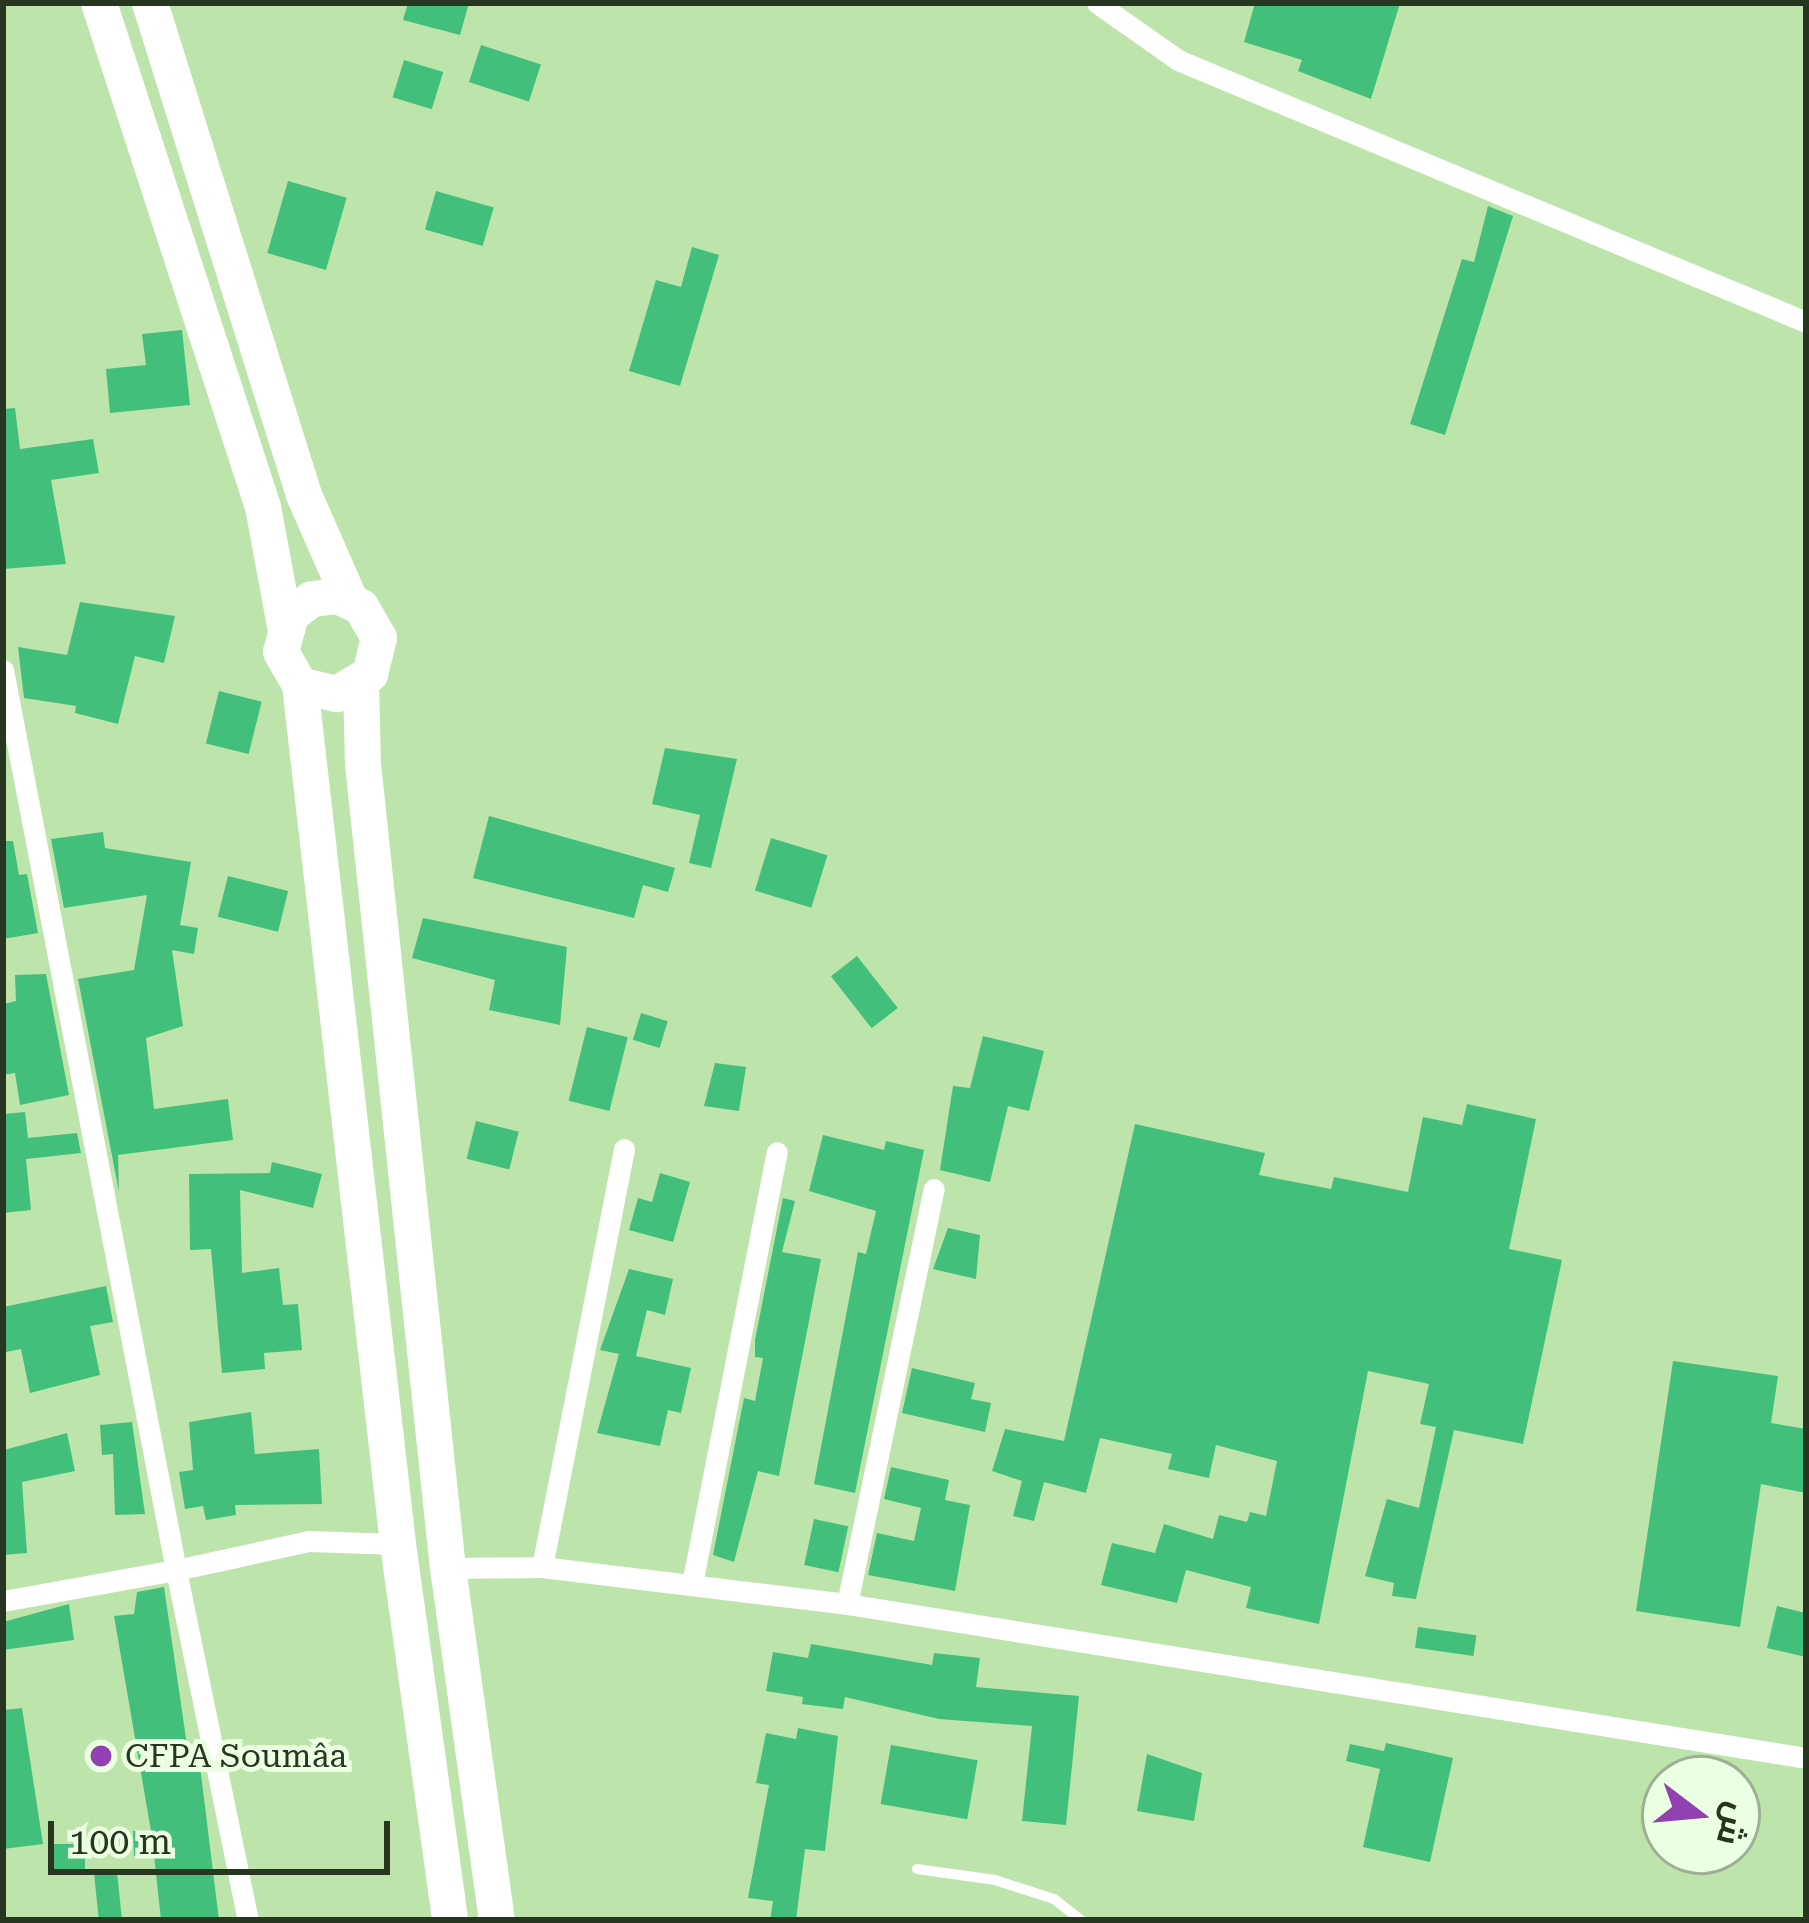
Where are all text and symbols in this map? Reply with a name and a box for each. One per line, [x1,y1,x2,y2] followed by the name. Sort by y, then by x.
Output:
[125,1736,347,1776] place label: CFPA Soumâa
[88,1743,114,1769] marker: CFPA Soumâa
[1641,1755,1761,1875] north arrow
[54,1797,396,1871] scale bar
[1709,1799,1758,1850] text: ش
[69,1821,171,1863] text: 100 m

